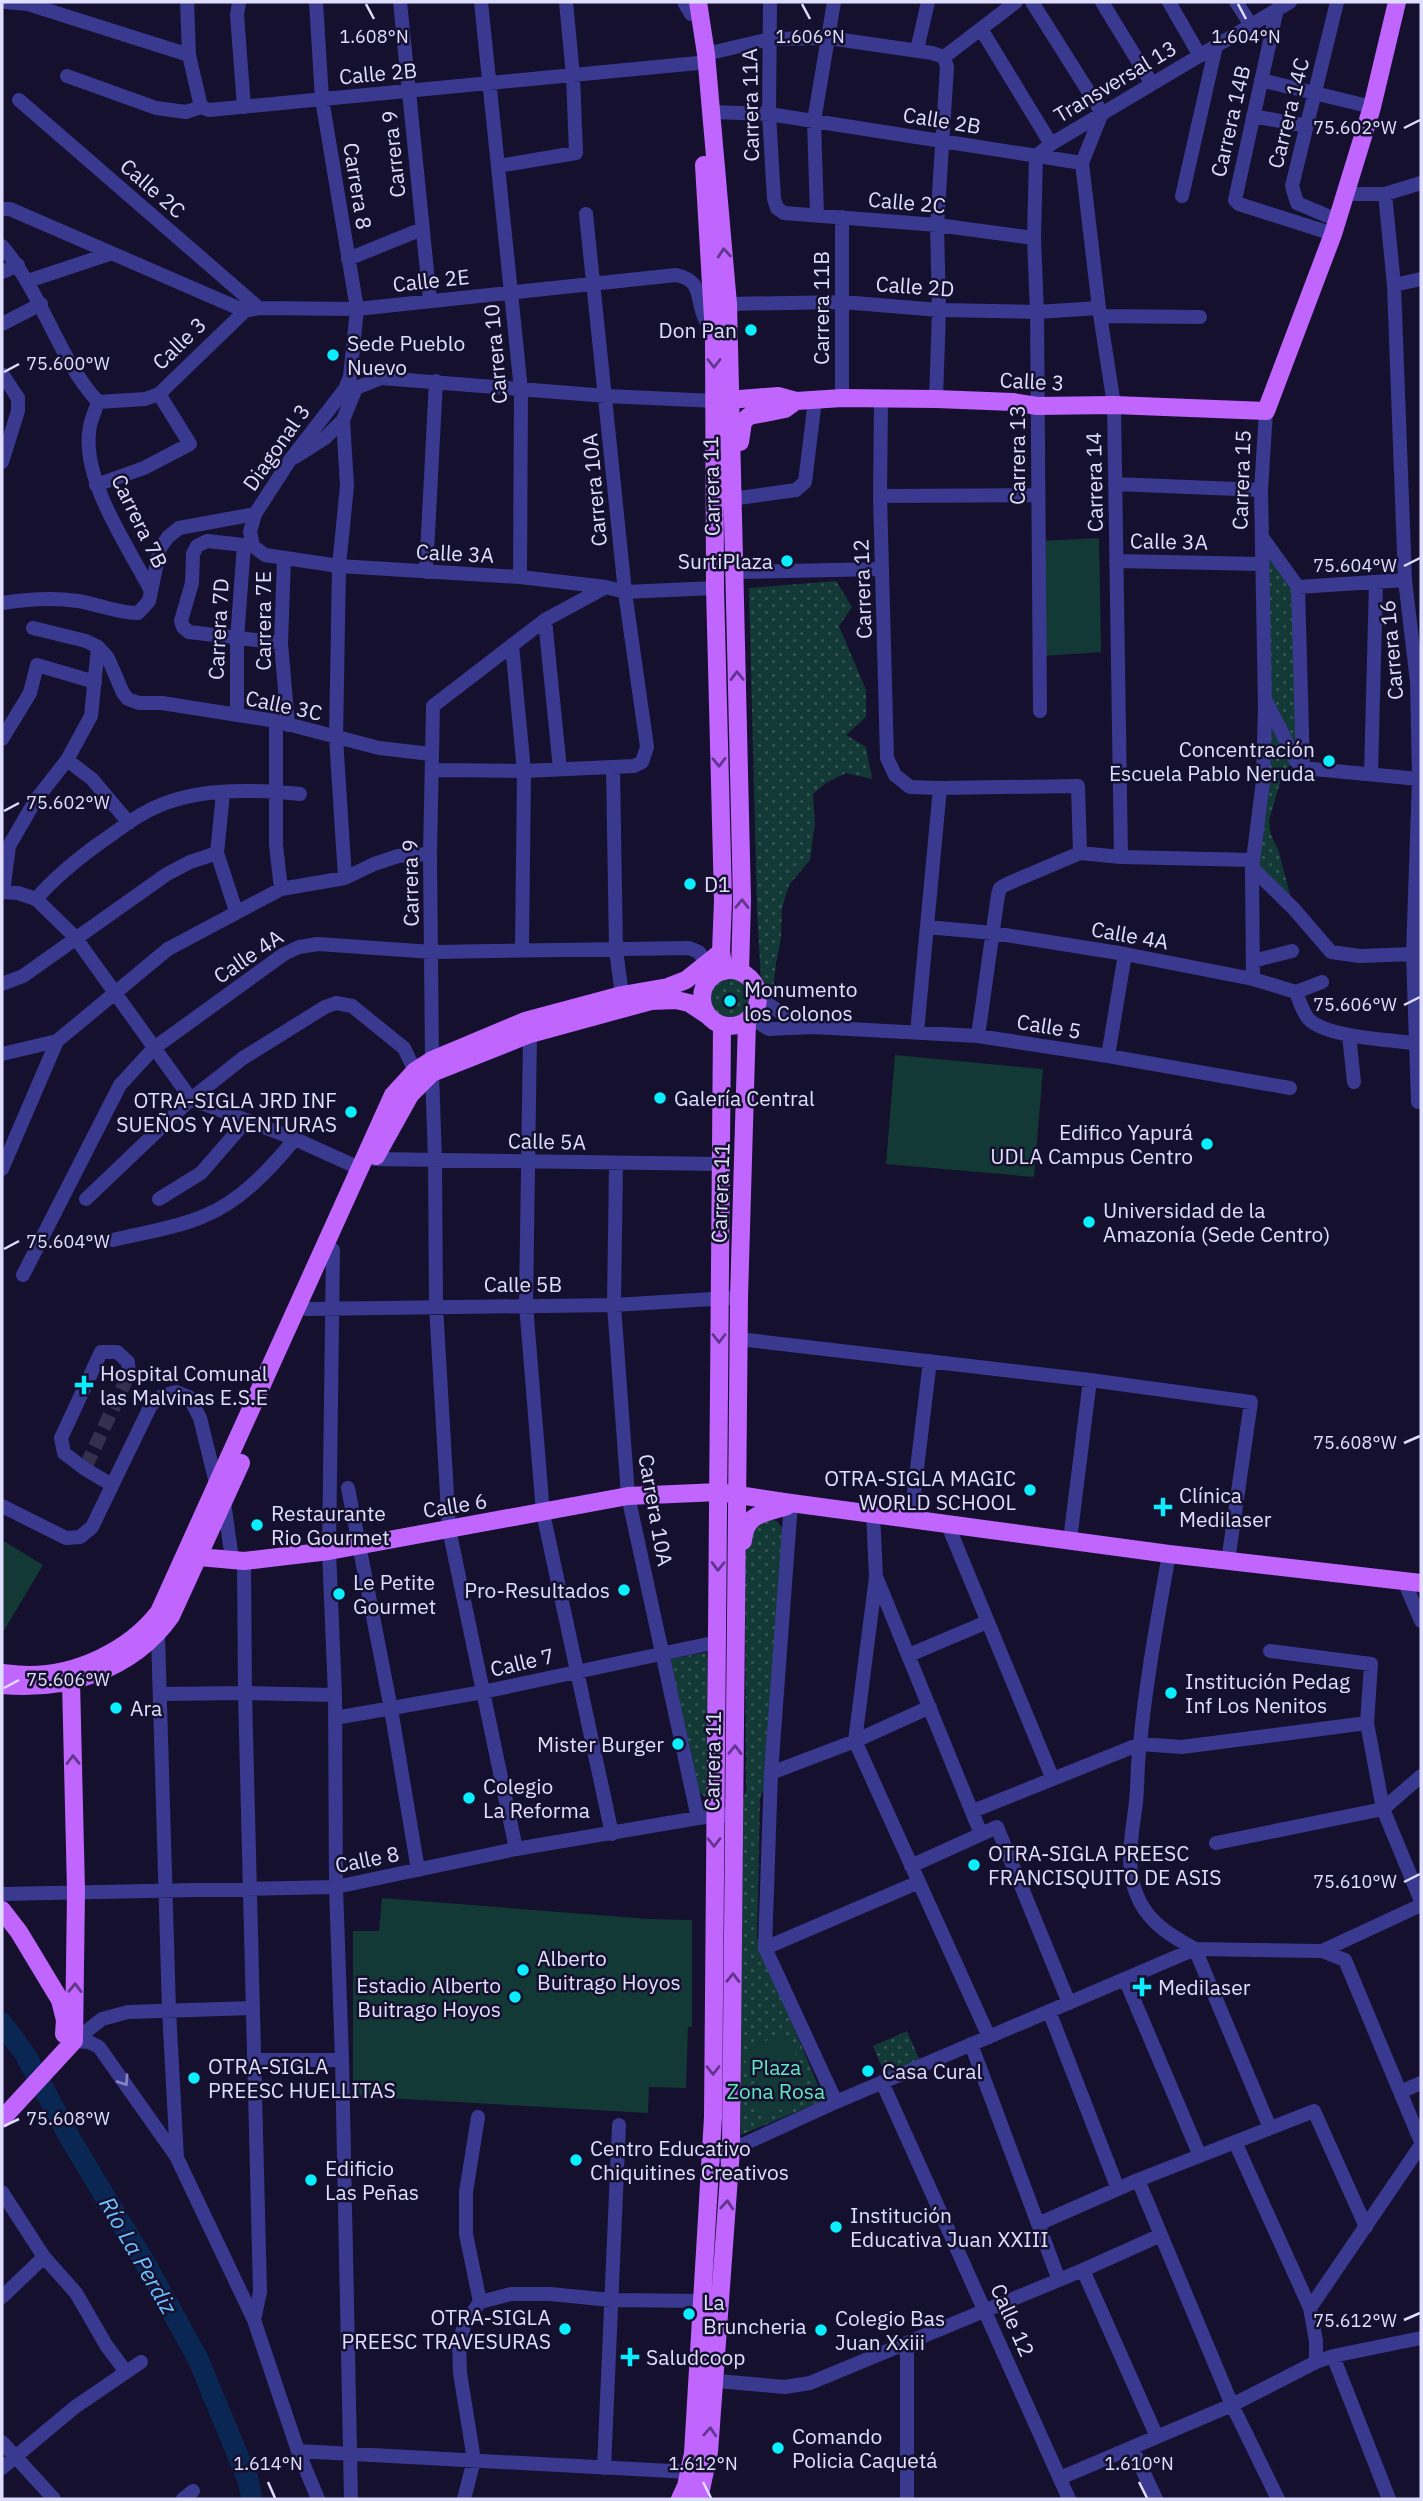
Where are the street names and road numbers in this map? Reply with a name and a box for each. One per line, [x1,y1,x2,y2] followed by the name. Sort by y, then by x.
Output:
[1048,33,1182,129] street label: Transversal 13
[735,48,765,162] street label: Carrera 11A
[1261,55,1315,171] street label: Carrera 14C
[338,56,418,90] street label: Calle 2B
[1204,62,1256,180] street label: Carrera 14B
[901,100,983,140] street label: Calle 2B
[375,109,411,199] street label: Carrera 9
[337,141,379,231] street label: Carrera 8
[114,152,192,224] street label: Calle 2C
[867,185,947,219] street label: Calle 2C
[807,251,835,365] street label: Carrera 11B
[391,262,471,298] street label: Calle 2E
[875,269,955,303] street label: Calle 2D
[477,303,513,405] street label: Carrera 10
[146,310,212,376] street label: Calle 3
[999,365,1065,397] street label: Calle 3
[236,398,316,496] street label: Diagonal 3
[1003,405,1031,505] street label: Carrera 13
[1225,429,1257,531] street label: Carrera 15
[575,432,613,548] street label: Carrera 10A
[1079,432,1109,532] street label: Carrera 14
[696,436,726,536] street label: Carrera 11
[105,469,175,573] street label: Carrera 7B
[1130,526,1208,556] street label: Calle 3A
[415,537,495,569] street label: Calle 3A
[846,538,878,640] street label: Carrera 12
[249,571,277,671] street label: Carrera 7E
[201,578,235,680] street label: Carrera 7D
[1373,599,1409,701] street label: Carrera 16
[243,683,325,727] street label: Calle 3C
[395,839,425,927] street label: Carrera 9
[1089,914,1171,956] street label: Calle 4A
[208,923,288,989] street label: Calle 4A
[1015,1007,1083,1045] street label: Calle 5
[508,1126,586,1156] street label: Calle 5A
[704,1142,736,1244] street label: Carrera 11
[484,1270,562,1298] street label: Calle 5B
[632,1452,680,1568] street label: Carrera 10A
[421,1486,489,1524] street label: Calle 6
[487,1641,557,1683] street label: Calle 7
[697,1711,727,1811] street label: Carrera 11
[333,1839,401,1879] street label: Calle 8
[984,2279,1042,2361] street label: Calle 12

